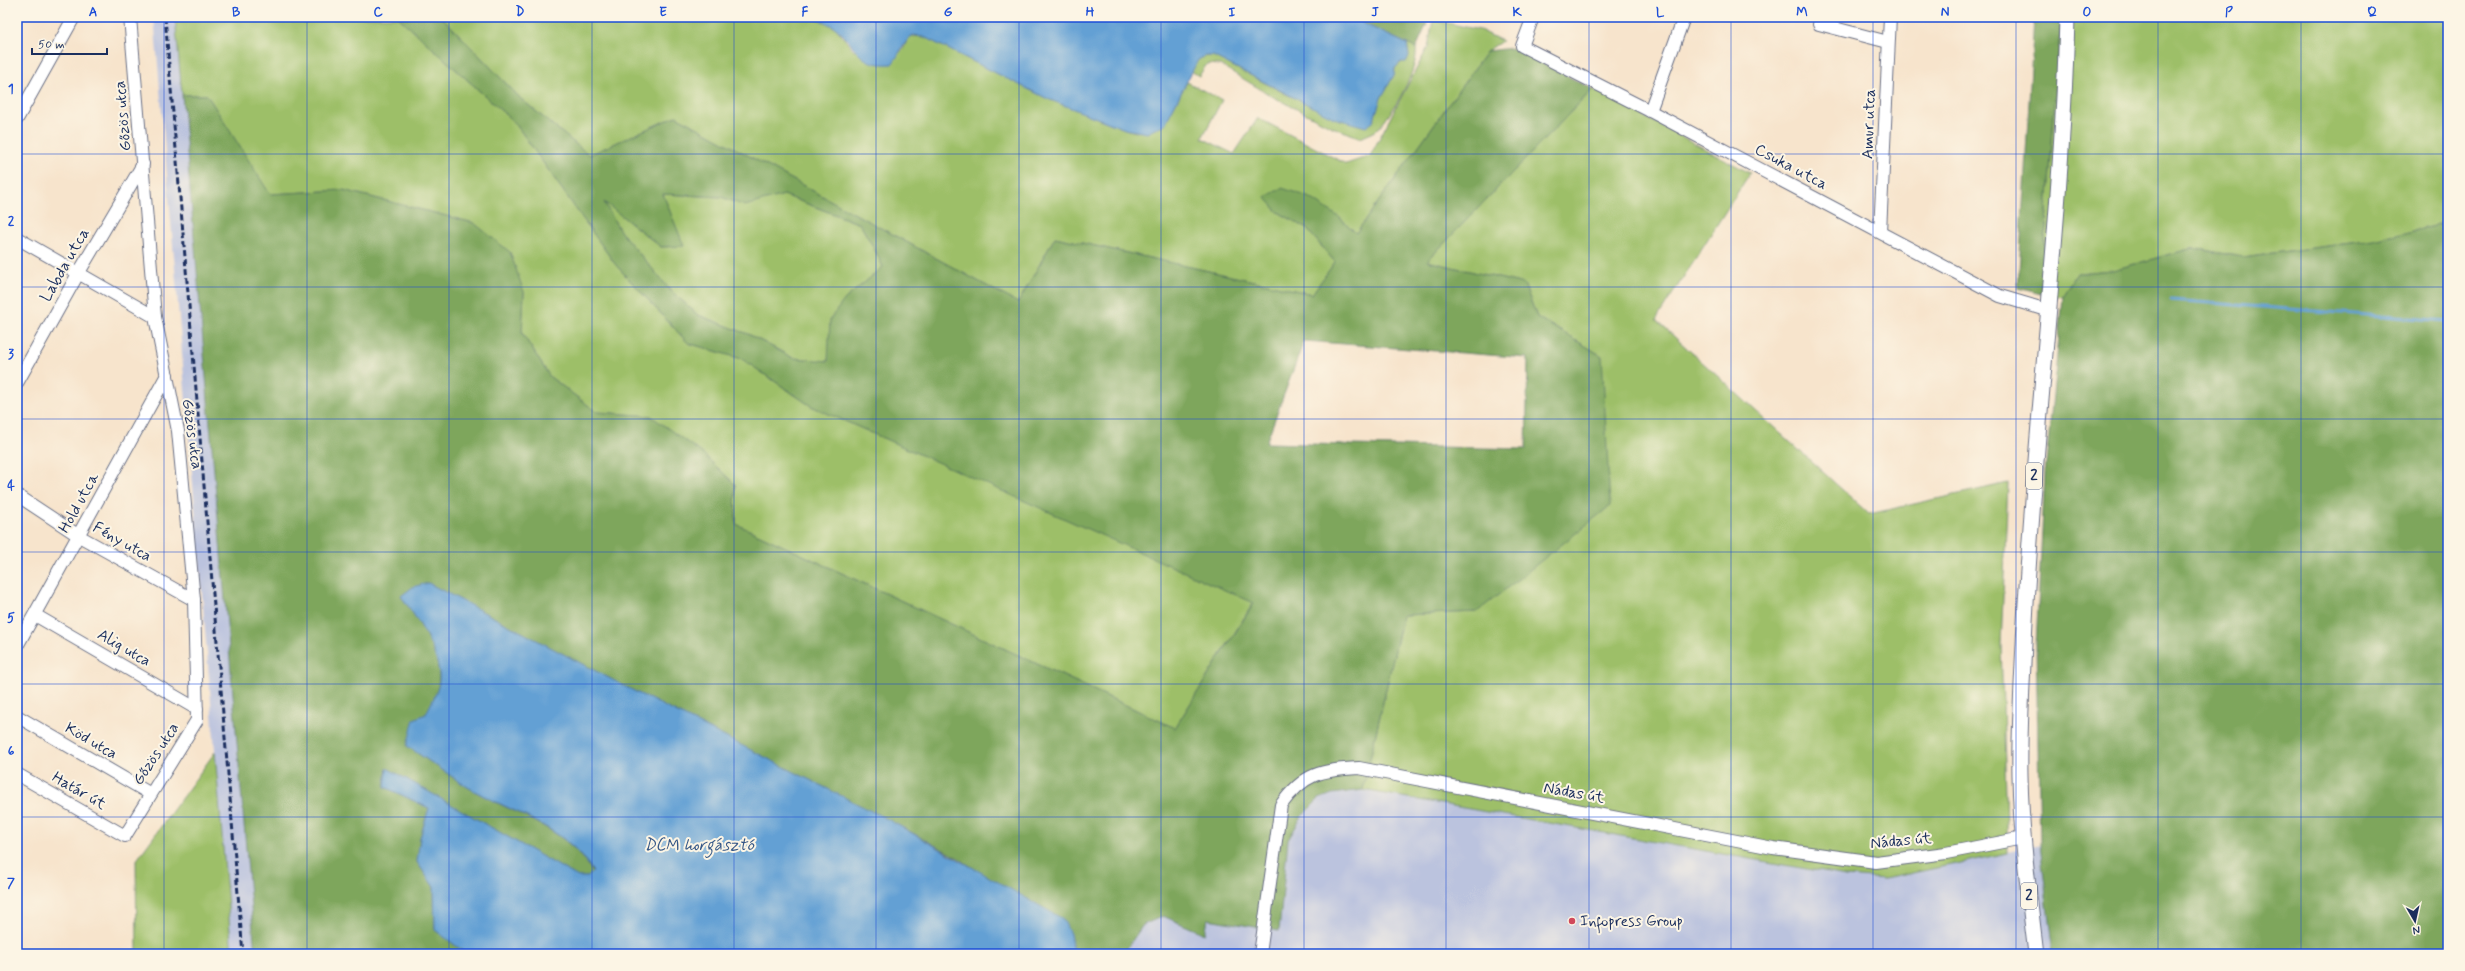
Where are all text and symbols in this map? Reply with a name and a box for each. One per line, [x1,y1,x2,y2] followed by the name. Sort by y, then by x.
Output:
[89,4,97,21] text: A
[232,4,241,21] text: B
[373,4,383,21] text: C
[516,4,525,21] text: D
[659,4,667,21] text: E
[802,4,809,21] text: F
[944,4,953,21] text: G
[1086,4,1095,21] text: H
[1229,4,1236,21] text: I
[1371,4,1379,21] text: J
[1512,4,1522,21] text: K
[1656,4,1665,21] text: L
[1796,4,1808,21] text: M
[1941,4,1950,21] text: N
[2083,4,2092,21] text: O
[2225,4,2233,21] text: P
[2367,4,2377,21] text: Q
[32,30,107,56] scale bar
[38,37,65,53] text: 50 m
[109,80,137,152] street label: Gőzös utca
[8,81,14,98] text: 1
[1857,88,1881,160] street label: Amur utca
[1751,139,1831,195] street label: Csuka utca
[8,213,15,230] text: 2
[35,224,95,306] street label: Labda utca
[8,346,14,363] text: 3
[177,398,207,471] street label: Gőzös utca
[2026,463,2042,489] road number: 2
[54,469,104,537] street label: Hold utca
[7,478,15,495] text: 4
[89,517,155,567] street label: Fény utca
[7,610,15,627] text: 5
[93,624,155,672] street label: Alig utca
[61,718,121,764] street label: Köd utca
[128,718,184,789] street label: Gőzös utca
[8,743,15,760] text: 6
[48,767,110,815] street label: Határ út
[1542,777,1607,809] street label: Nádas út
[1870,828,1933,854] street label: Nádas út
[644,834,755,858] water label: DCM horgásztó
[7,875,15,892] text: 7
[2021,883,2037,909] road number: 2
[2395,901,2435,941] north arrow
[1580,911,1683,934] place label: Infopress Group
[1567,916,1577,926] marker: Infopress Group
[2412,922,2421,937] text: N

